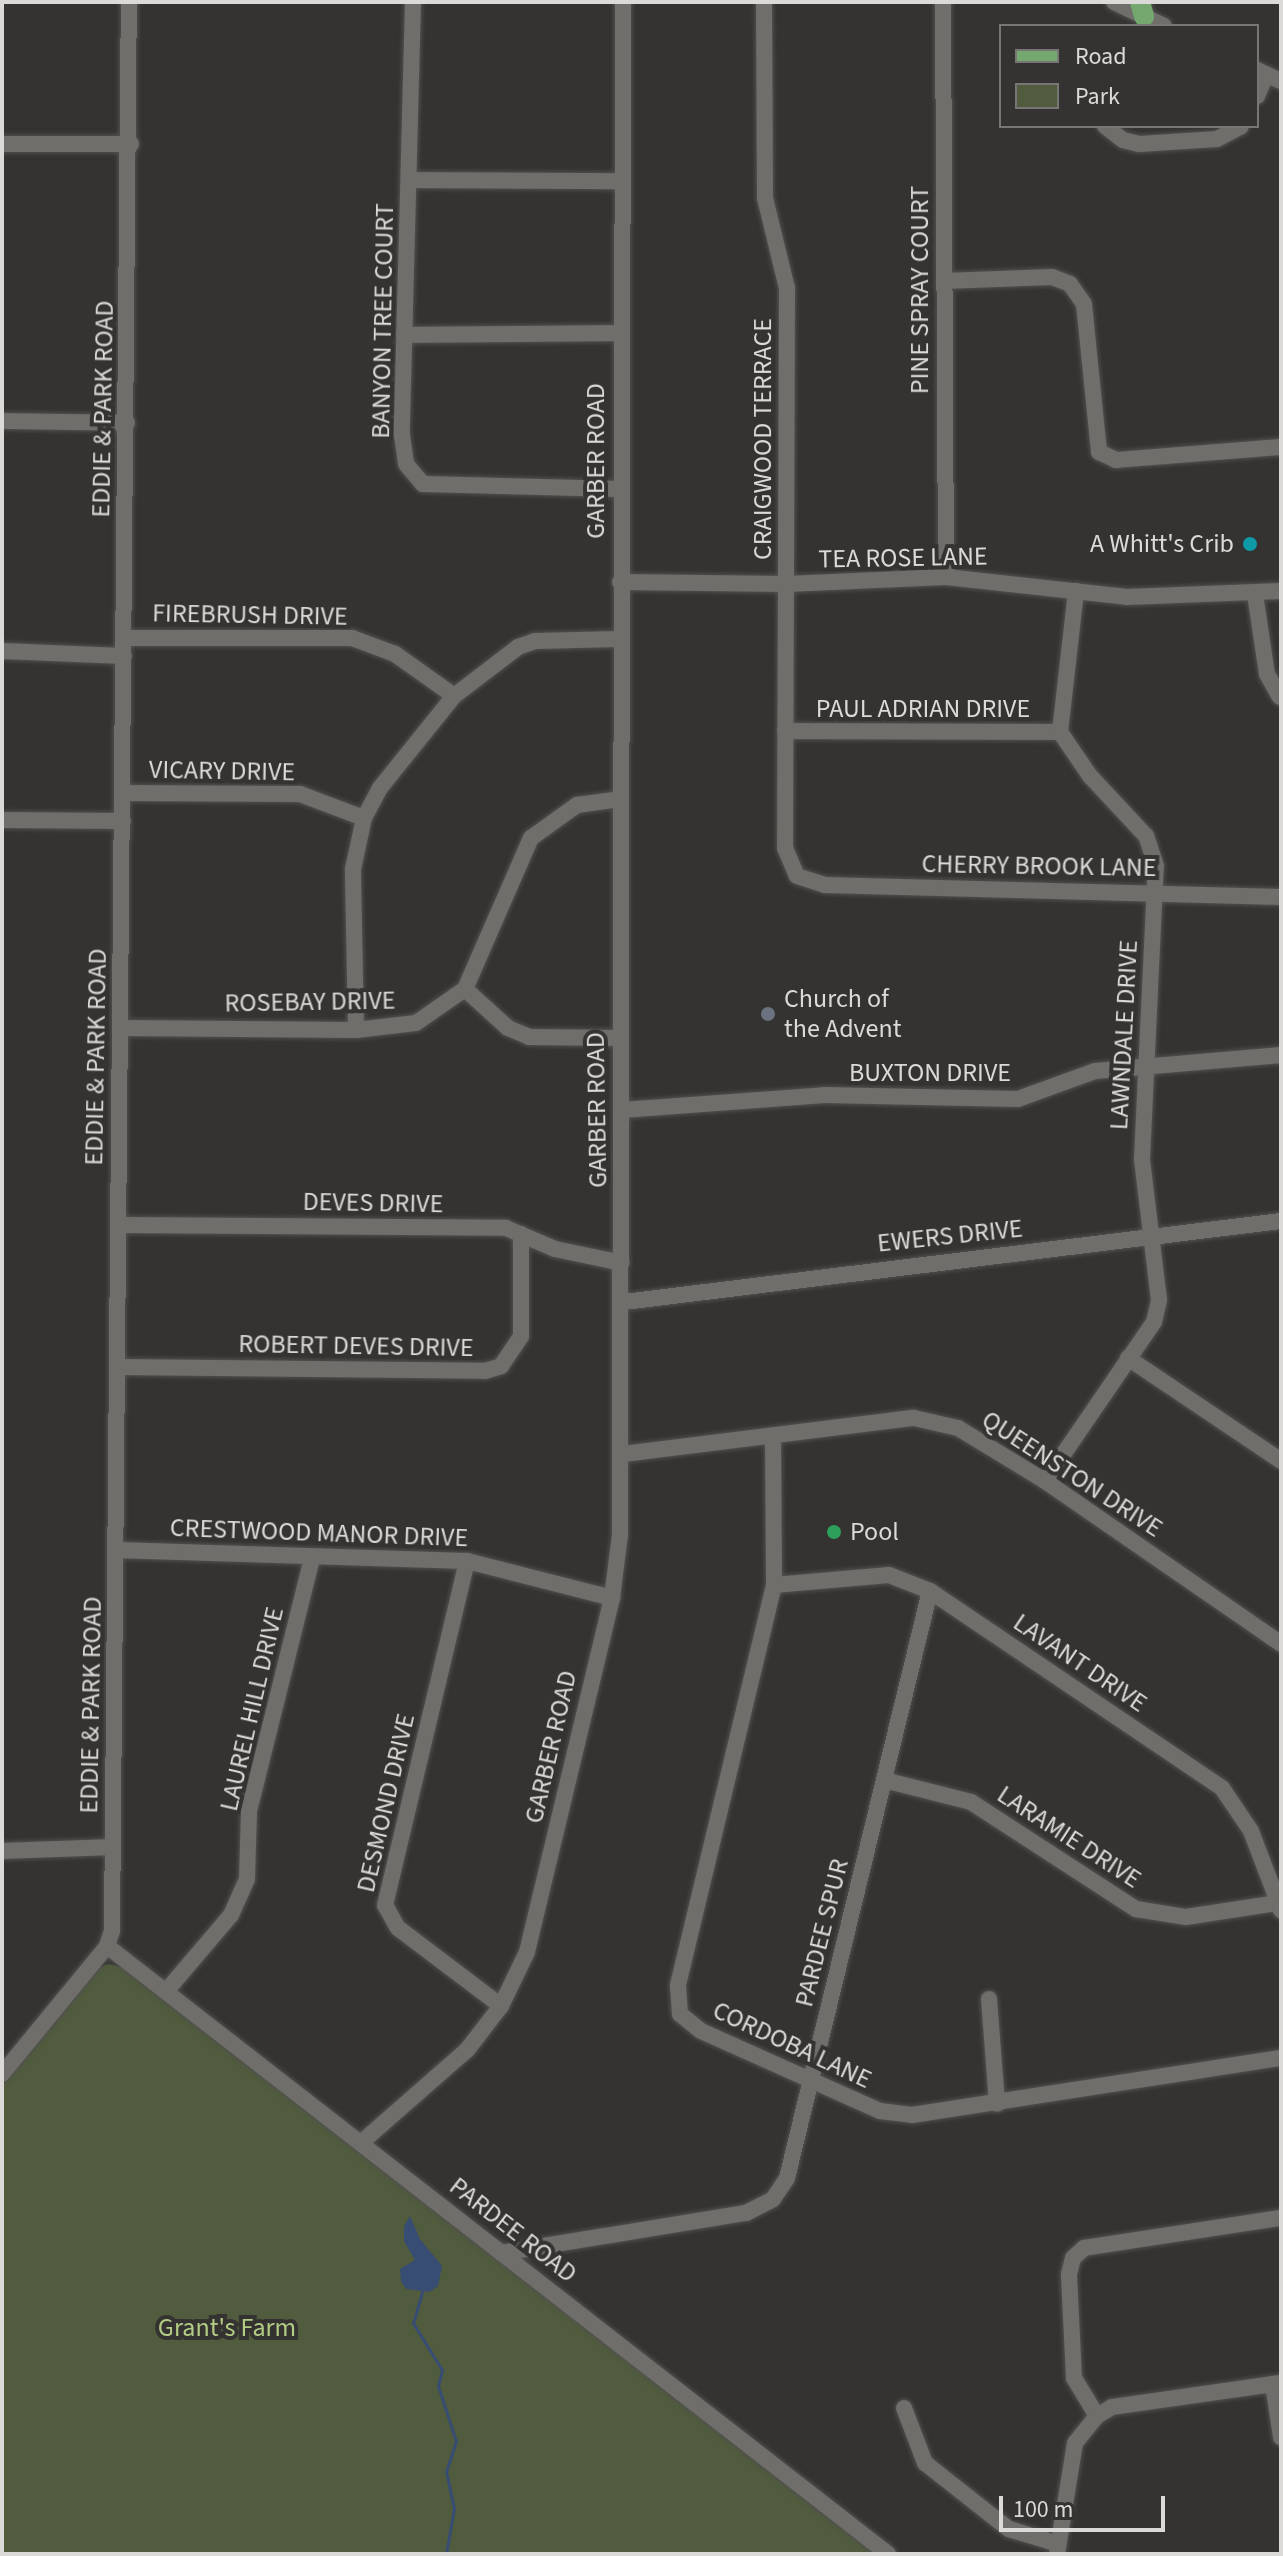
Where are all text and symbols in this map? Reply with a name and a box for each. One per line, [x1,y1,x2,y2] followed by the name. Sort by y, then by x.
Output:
[999,24,1259,128] legend
[1075,39,1127,74] text: Road
[1075,79,1120,114] text: Park
[904,186,936,394] street label: PINE SPRAY COURT
[365,203,401,439] street label: BANYON TREE COURT
[86,300,120,518] street label: EDDIE & PARK ROAD
[747,318,779,560] street label: CRAIGWOOD TERRACE
[580,383,612,539] street label: GARBER ROAD
[1090,528,1234,560] place label: A Whitt's Crib
[1241,535,1259,553] marker: A Whitt's Crib
[818,541,988,575] street label: TEA ROSE LANE
[152,598,348,632] street label: FIREBRUSH DRIVE
[816,693,1030,725] street label: PAUL ADRIAN DRIVE
[149,754,295,788] street label: VICARY DRIVE
[921,848,1157,884] street label: CHERRY BROOK LANE
[1103,939,1145,1131] street label: LAWNDALE DRIVE
[79,948,113,1166] street label: EDDIE & PARK ROAD
[784,983,902,1044] place label: Church of the Advent
[224,985,396,1019] street label: ROSEBAY DRIVE
[759,1005,777,1023] marker: Church of the Advent
[580,1032,614,1188] street label: GARBER ROAD
[849,1057,1011,1089] street label: BUXTON DRIVE
[302,1186,444,1220] street label: DEVES DRIVE
[876,1213,1024,1259] street label: EWERS DRIVE
[238,1328,474,1364] street label: ROBERT DEVES DRIVE
[976,1404,1168,1544] street label: QUEENSTON DRIVE
[169,1512,469,1554] street label: CRESTWOOD MANOR DRIVE
[850,1516,899,1548] place label: Pool
[825,1523,843,1541] marker: Pool
[74,1596,108,1814] street label: EDDIE & PARK ROAD
[213,1604,291,1814] street label: LAUREL HILL DRIVE
[1007,1607,1153,1719] street label: LAVANT DRIVE
[518,1668,584,1826] street label: GARBER ROAD
[350,1711,422,1895] street label: DESMOND DRIVE
[991,1779,1147,1895] street label: LARAMIE DRIVE
[789,1856,855,2010] street label: PARDEE SPUR
[708,1995,876,2095] street label: CORDOBA LANE
[443,2171,583,2289] street label: PARDEE ROAD
[158,2312,296,2344] park label: Grant's Farm
[1003,2480,1169,2530] scale bar
[1013,2492,1073,2527] text: 100 m

